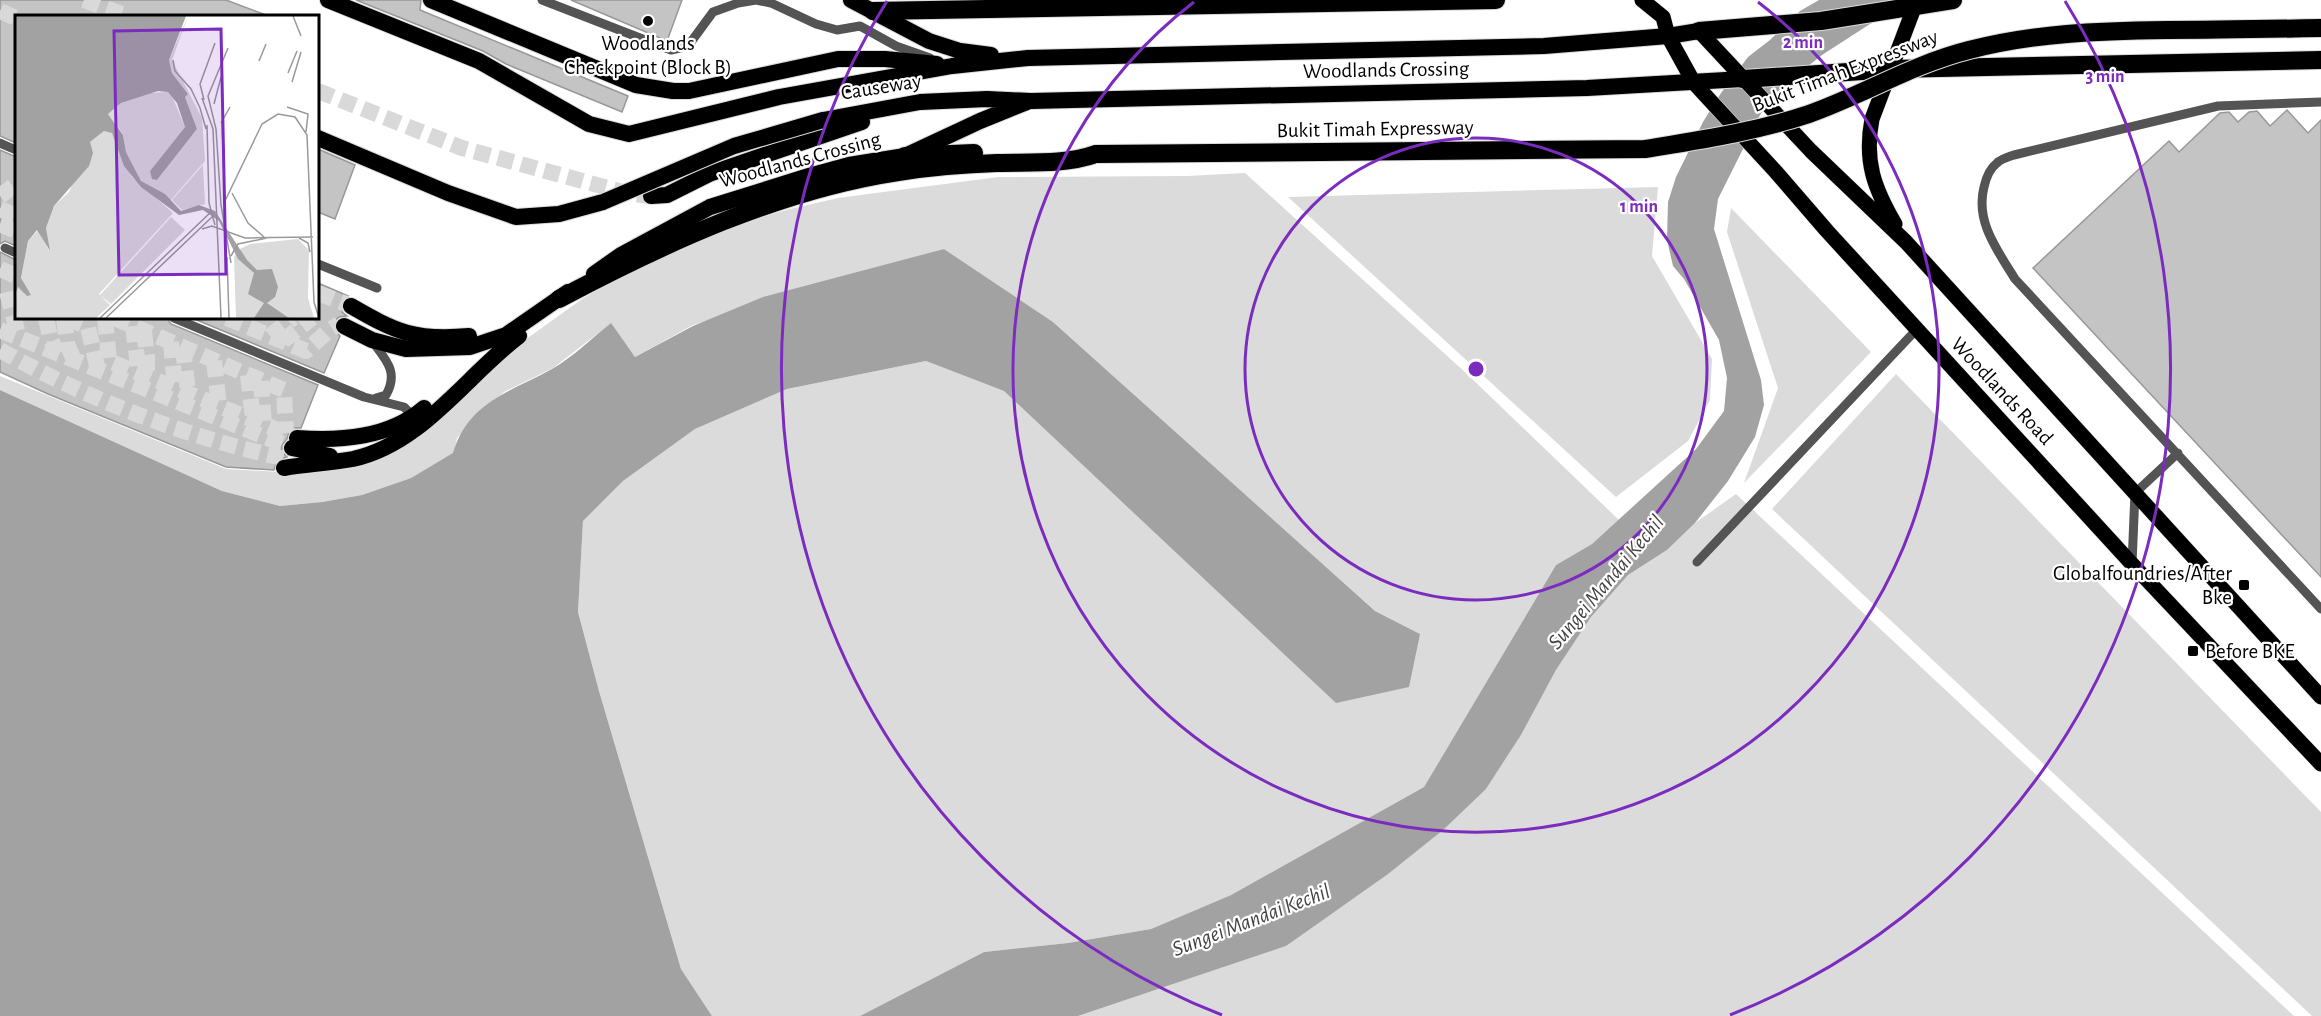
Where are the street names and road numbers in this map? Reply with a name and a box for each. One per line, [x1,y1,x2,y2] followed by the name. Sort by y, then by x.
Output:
[1749,26,1941,116] street label: Bukit Timah Expressway
[1303,58,1470,82] street label: Woodlands Crossing
[839,70,923,104] street label: Causeway
[1276,117,1474,141] street label: Bukit Timah Expressway
[717,128,884,192] street label: Woodlands Crossing
[1947,333,2057,449] street label: Woodlands Road

